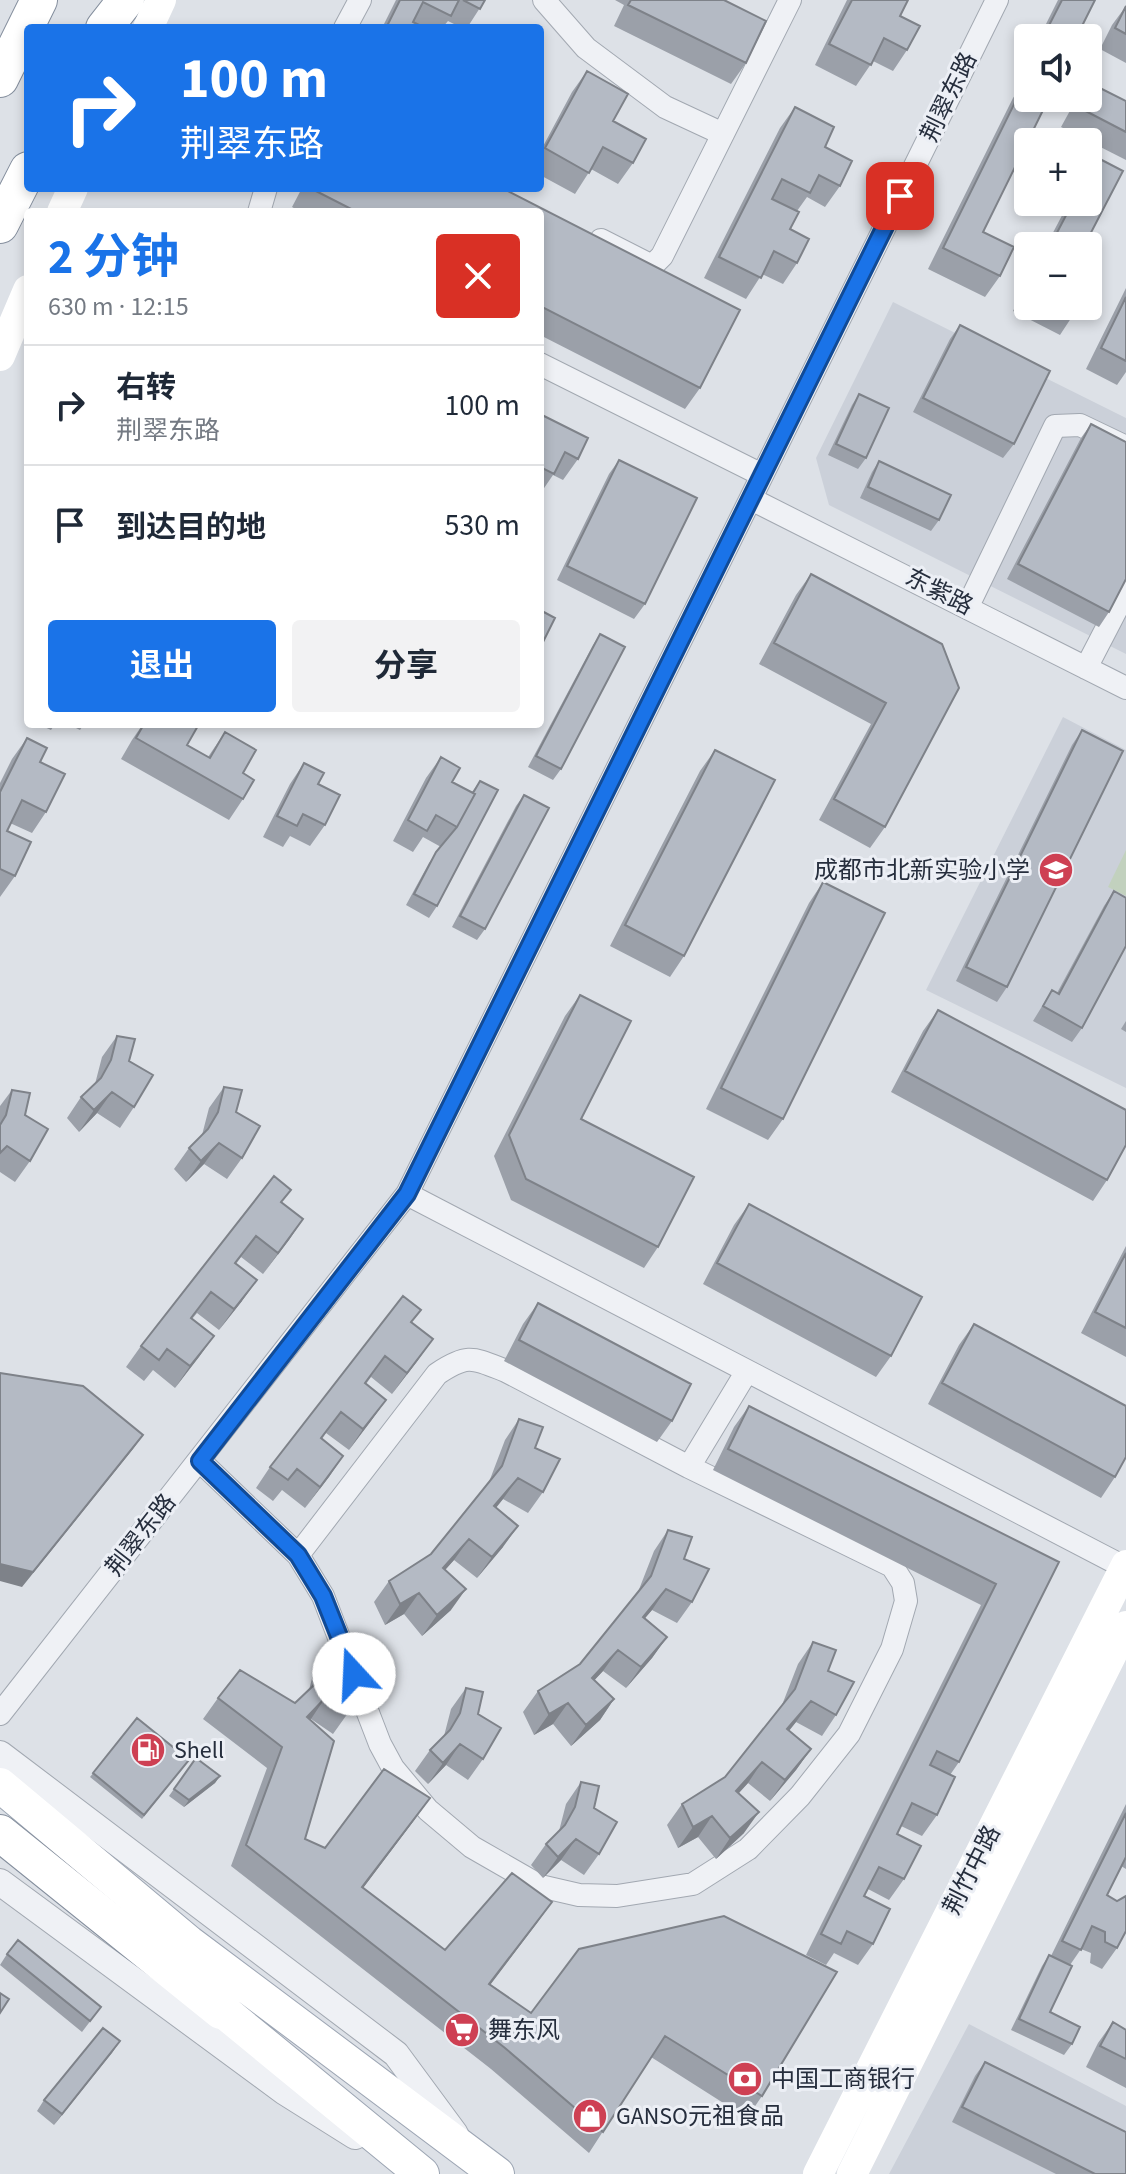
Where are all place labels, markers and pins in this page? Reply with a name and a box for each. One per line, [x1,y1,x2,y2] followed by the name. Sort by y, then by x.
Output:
[866,162,934,230] pin
[1037,851,1075,889] school or university icon: 成都市北新实验小学
[814,853,1030,888] place label: 成都市北新实验小学
[129,1731,167,1769] fuel station icon: Shell
[174,1733,224,1768] place label: Shell
[443,2011,481,2049] supermarket icon: 舞东风
[488,2013,560,2048] place label: 舞东风
[726,2060,764,2098] bank icon: 中国工商银行
[771,2062,915,2097] place label: 中国工商银行
[571,2097,609,2135] shop icon: GANSO元祖食品
[616,2099,784,2134] place label: GANSO元祖食品

